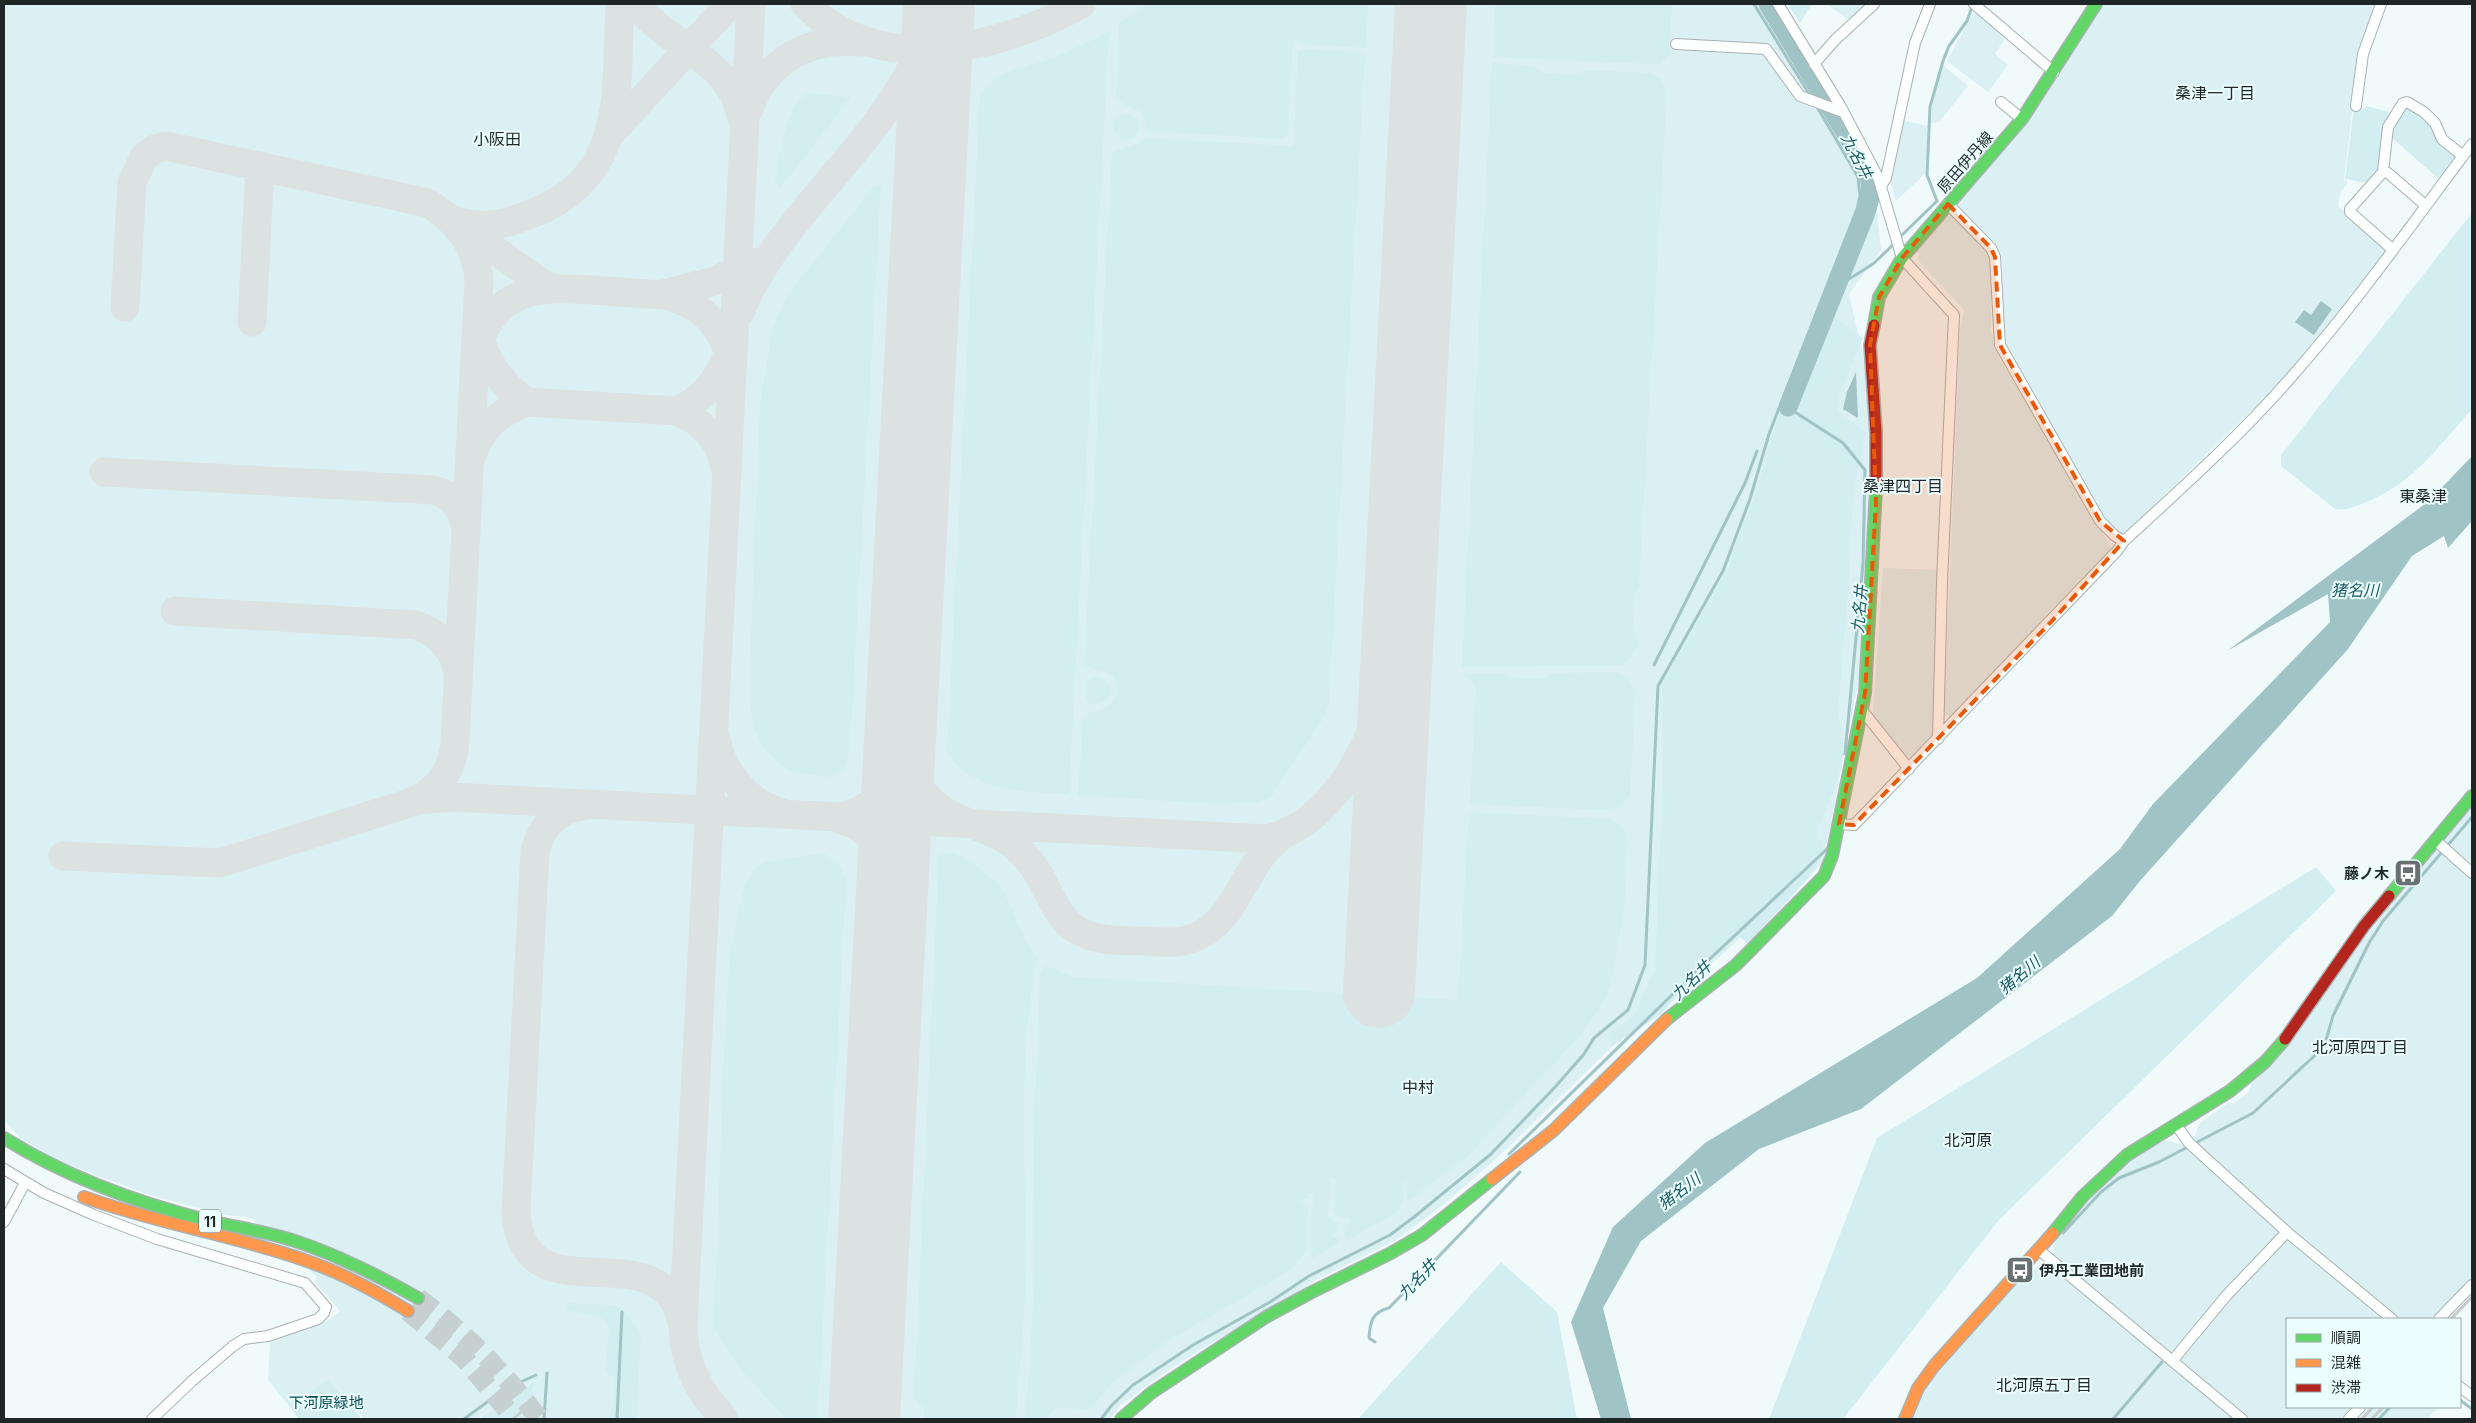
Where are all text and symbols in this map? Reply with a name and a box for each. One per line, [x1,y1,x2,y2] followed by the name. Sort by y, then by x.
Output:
[2175,83,2255,103] district label: 桑津一丁目
[1933,127,1997,197] street label: 原田伊丹線
[473,129,521,149] district label: 小阪田
[1837,130,1878,184] water label: 九名井
[1863,476,1943,496] district label: 桑津四丁目
[2399,486,2447,506] district label: 東桑津
[2331,580,2381,600] water label: 猪名川
[1847,582,1871,634] water label: 九名井
[2393,858,2423,888] bus stop icon: 藤ノ木
[2344,864,2389,883] place label: 藤ノ木
[1994,951,2045,998] water label: 猪名川
[1667,955,1717,1004] water label: 九名井
[2312,1037,2408,1057] district label: 北河原四丁目
[1402,1077,1434,1097] district label: 中村
[1944,1130,1992,1150] district label: 北河原
[1654,1167,1706,1213] water label: 猪名川
[199,1210,221,1232] road number: 11
[1393,1253,1442,1303] water label: 九名井
[2005,1255,2035,1285] bus stop icon: 伊丹工業団地前
[2039,1261,2144,1280] place label: 伊丹工業団地前
[2286,1318,2461,1408] legend
[2331,1328,2361,1347] text: 順調
[2331,1353,2361,1372] text: 混雑
[1996,1375,2092,1395] district label: 北河原五丁目
[2331,1378,2361,1397] text: 渋滞
[288,1393,364,1412] park label: 下河原緑地

